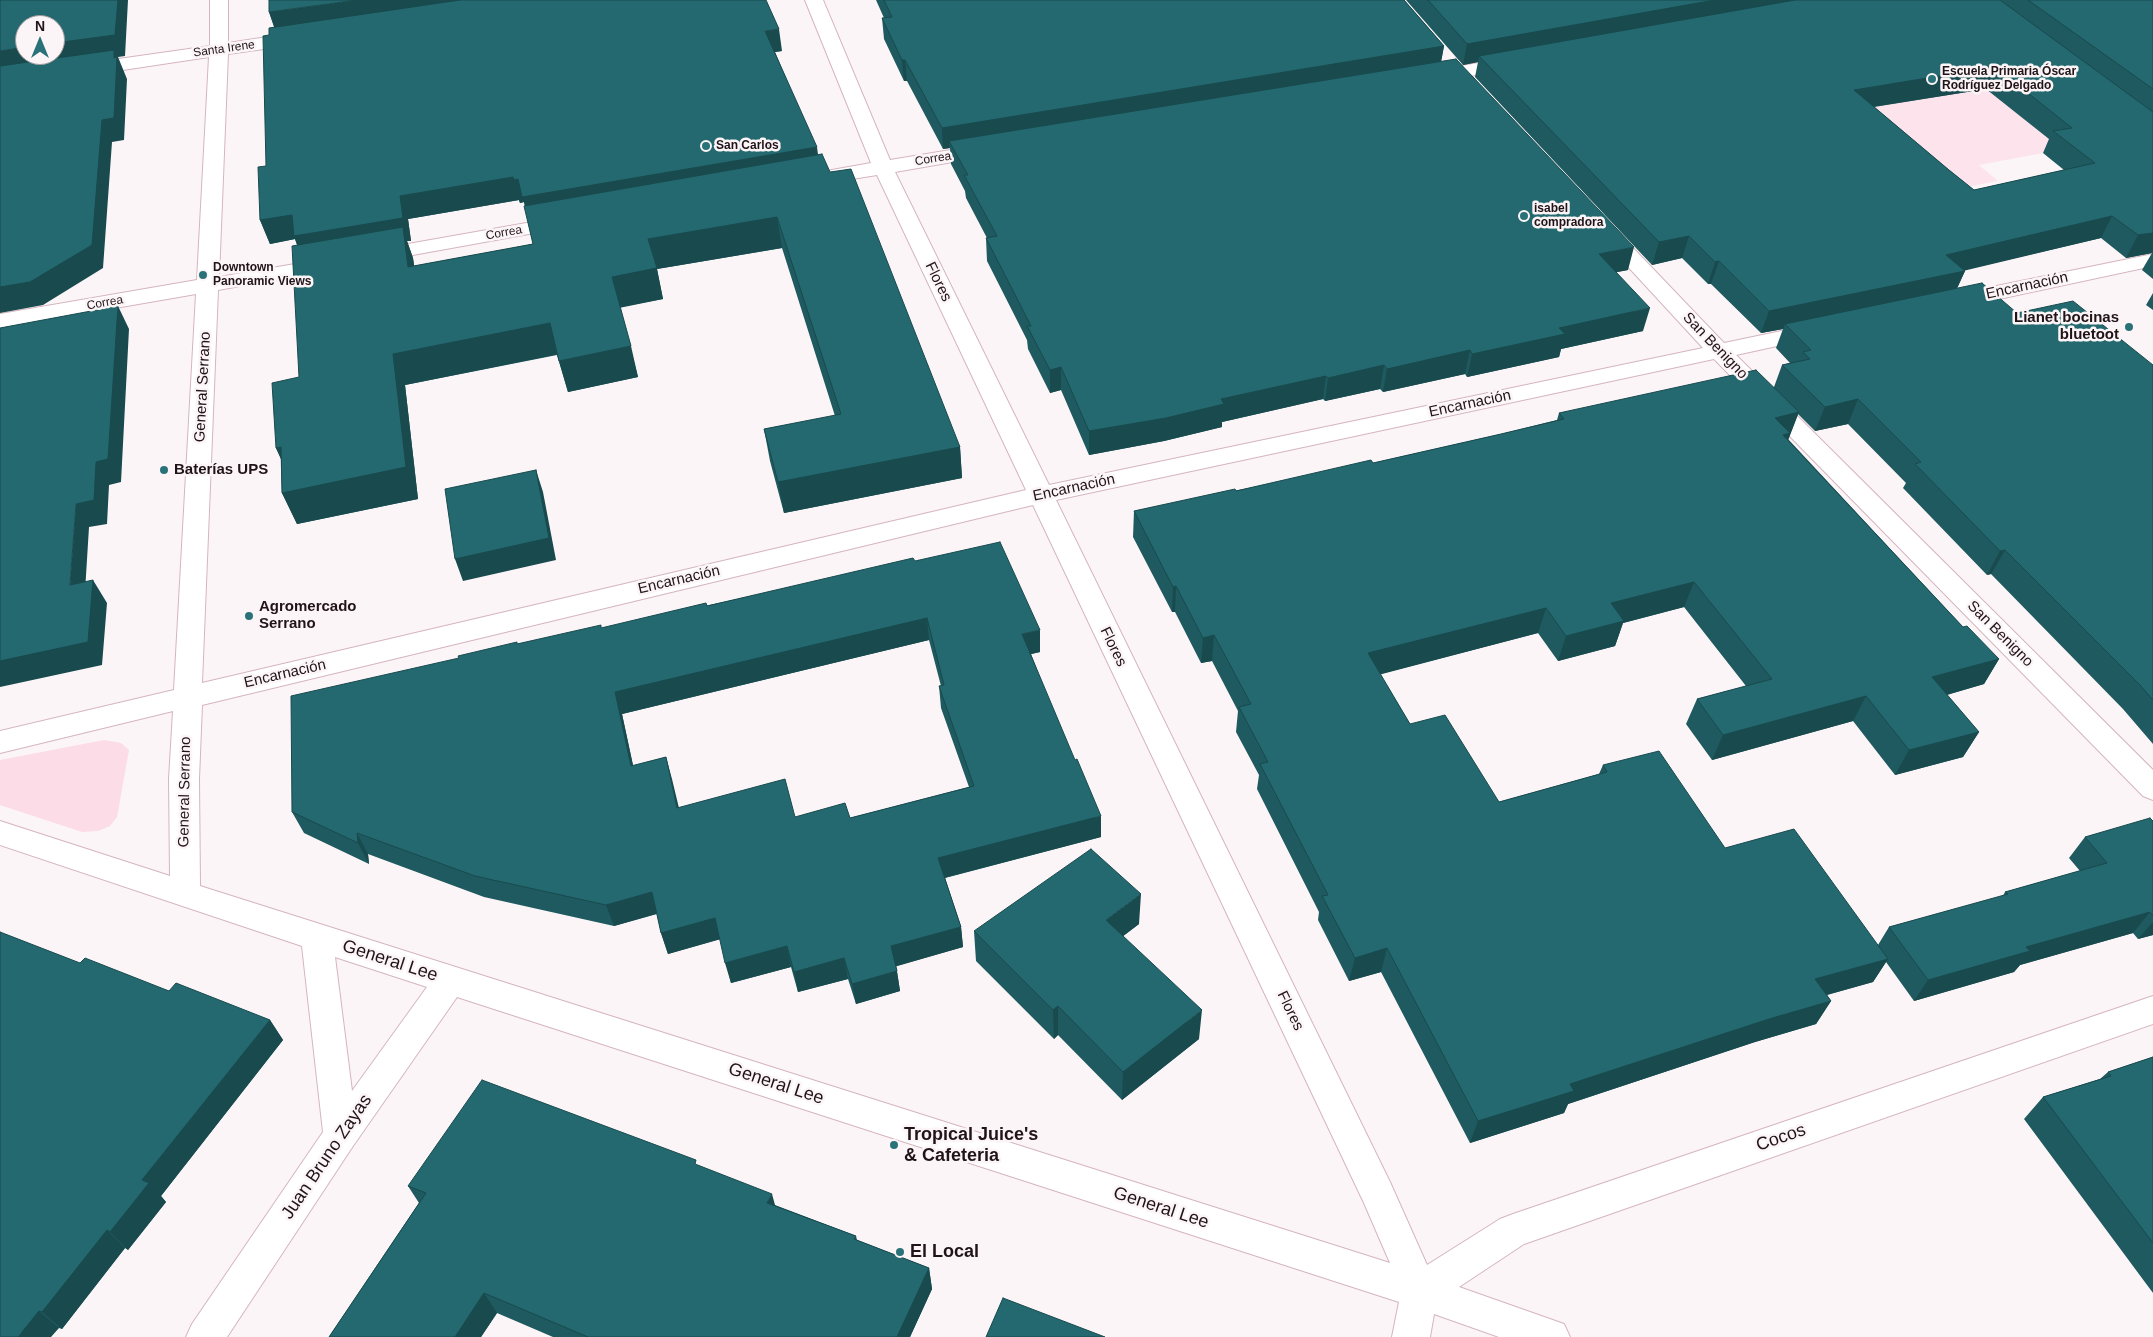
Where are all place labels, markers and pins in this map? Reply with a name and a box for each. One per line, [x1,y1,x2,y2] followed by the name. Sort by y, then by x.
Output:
[1942,65,2076,93] place label: Escuela Primaria Óscar Rodríguez Delgado
[1926,73,1938,85] marker: Escuela Primaria Óscar Rodríguez Delgado
[716,139,779,153] place label: San Carlos
[700,140,712,152] marker: San Carlos
[1534,202,1603,230] place label: isabel compradora
[1518,210,1530,222] marker: isabel compradora
[213,261,311,289] place label: Downtown Panoramic Views
[197,269,209,281] marker: Downtown Panoramic Views
[2014,309,2119,344] place label: Lianet bocinas bluetoot
[2123,321,2135,333] marker: Lianet bocinas bluetoot
[174,461,268,479] place label: Baterías UPS
[158,464,170,476] marker: Baterías UPS
[259,598,357,633] place label: Agromercado Serrano
[243,610,255,622] marker: Agromercado Serrano
[904,1124,1038,1166] place label: Tropical Juice's & Cafeteria
[888,1139,900,1151] marker: Tropical Juice's & Cafeteria
[910,1241,979,1263] place label: El Local
[894,1246,906,1258] marker: El Local

